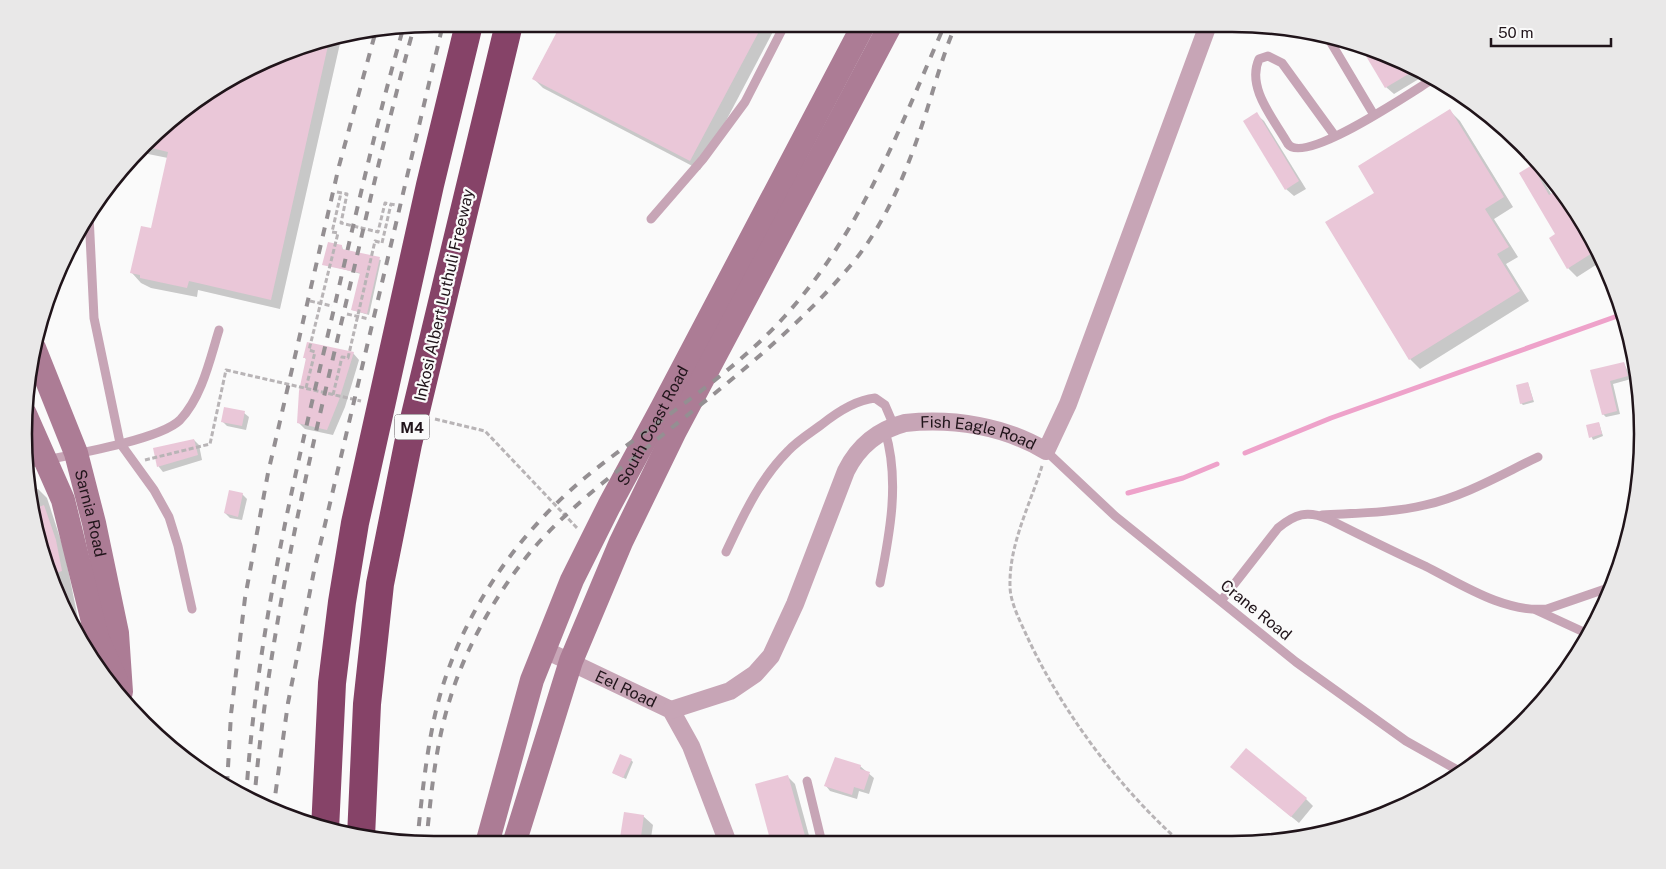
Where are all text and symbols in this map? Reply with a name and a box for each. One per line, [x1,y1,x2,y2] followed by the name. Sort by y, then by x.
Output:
[1491,15,1611,47] scale bar
[1498,24,1533,41] text: 50 m
[410,187,478,403] street label: Inkosi Albert Luthuli Freeway
[613,362,692,489] street label: South Coast Road
[920,412,1039,454] street label: Fish Eagle Road
[394,414,430,440] road number: M4
[71,467,110,559] street label: Sarnia Road
[1217,576,1295,644] street label: Crane Road
[592,666,660,711] street label: Eel Road

